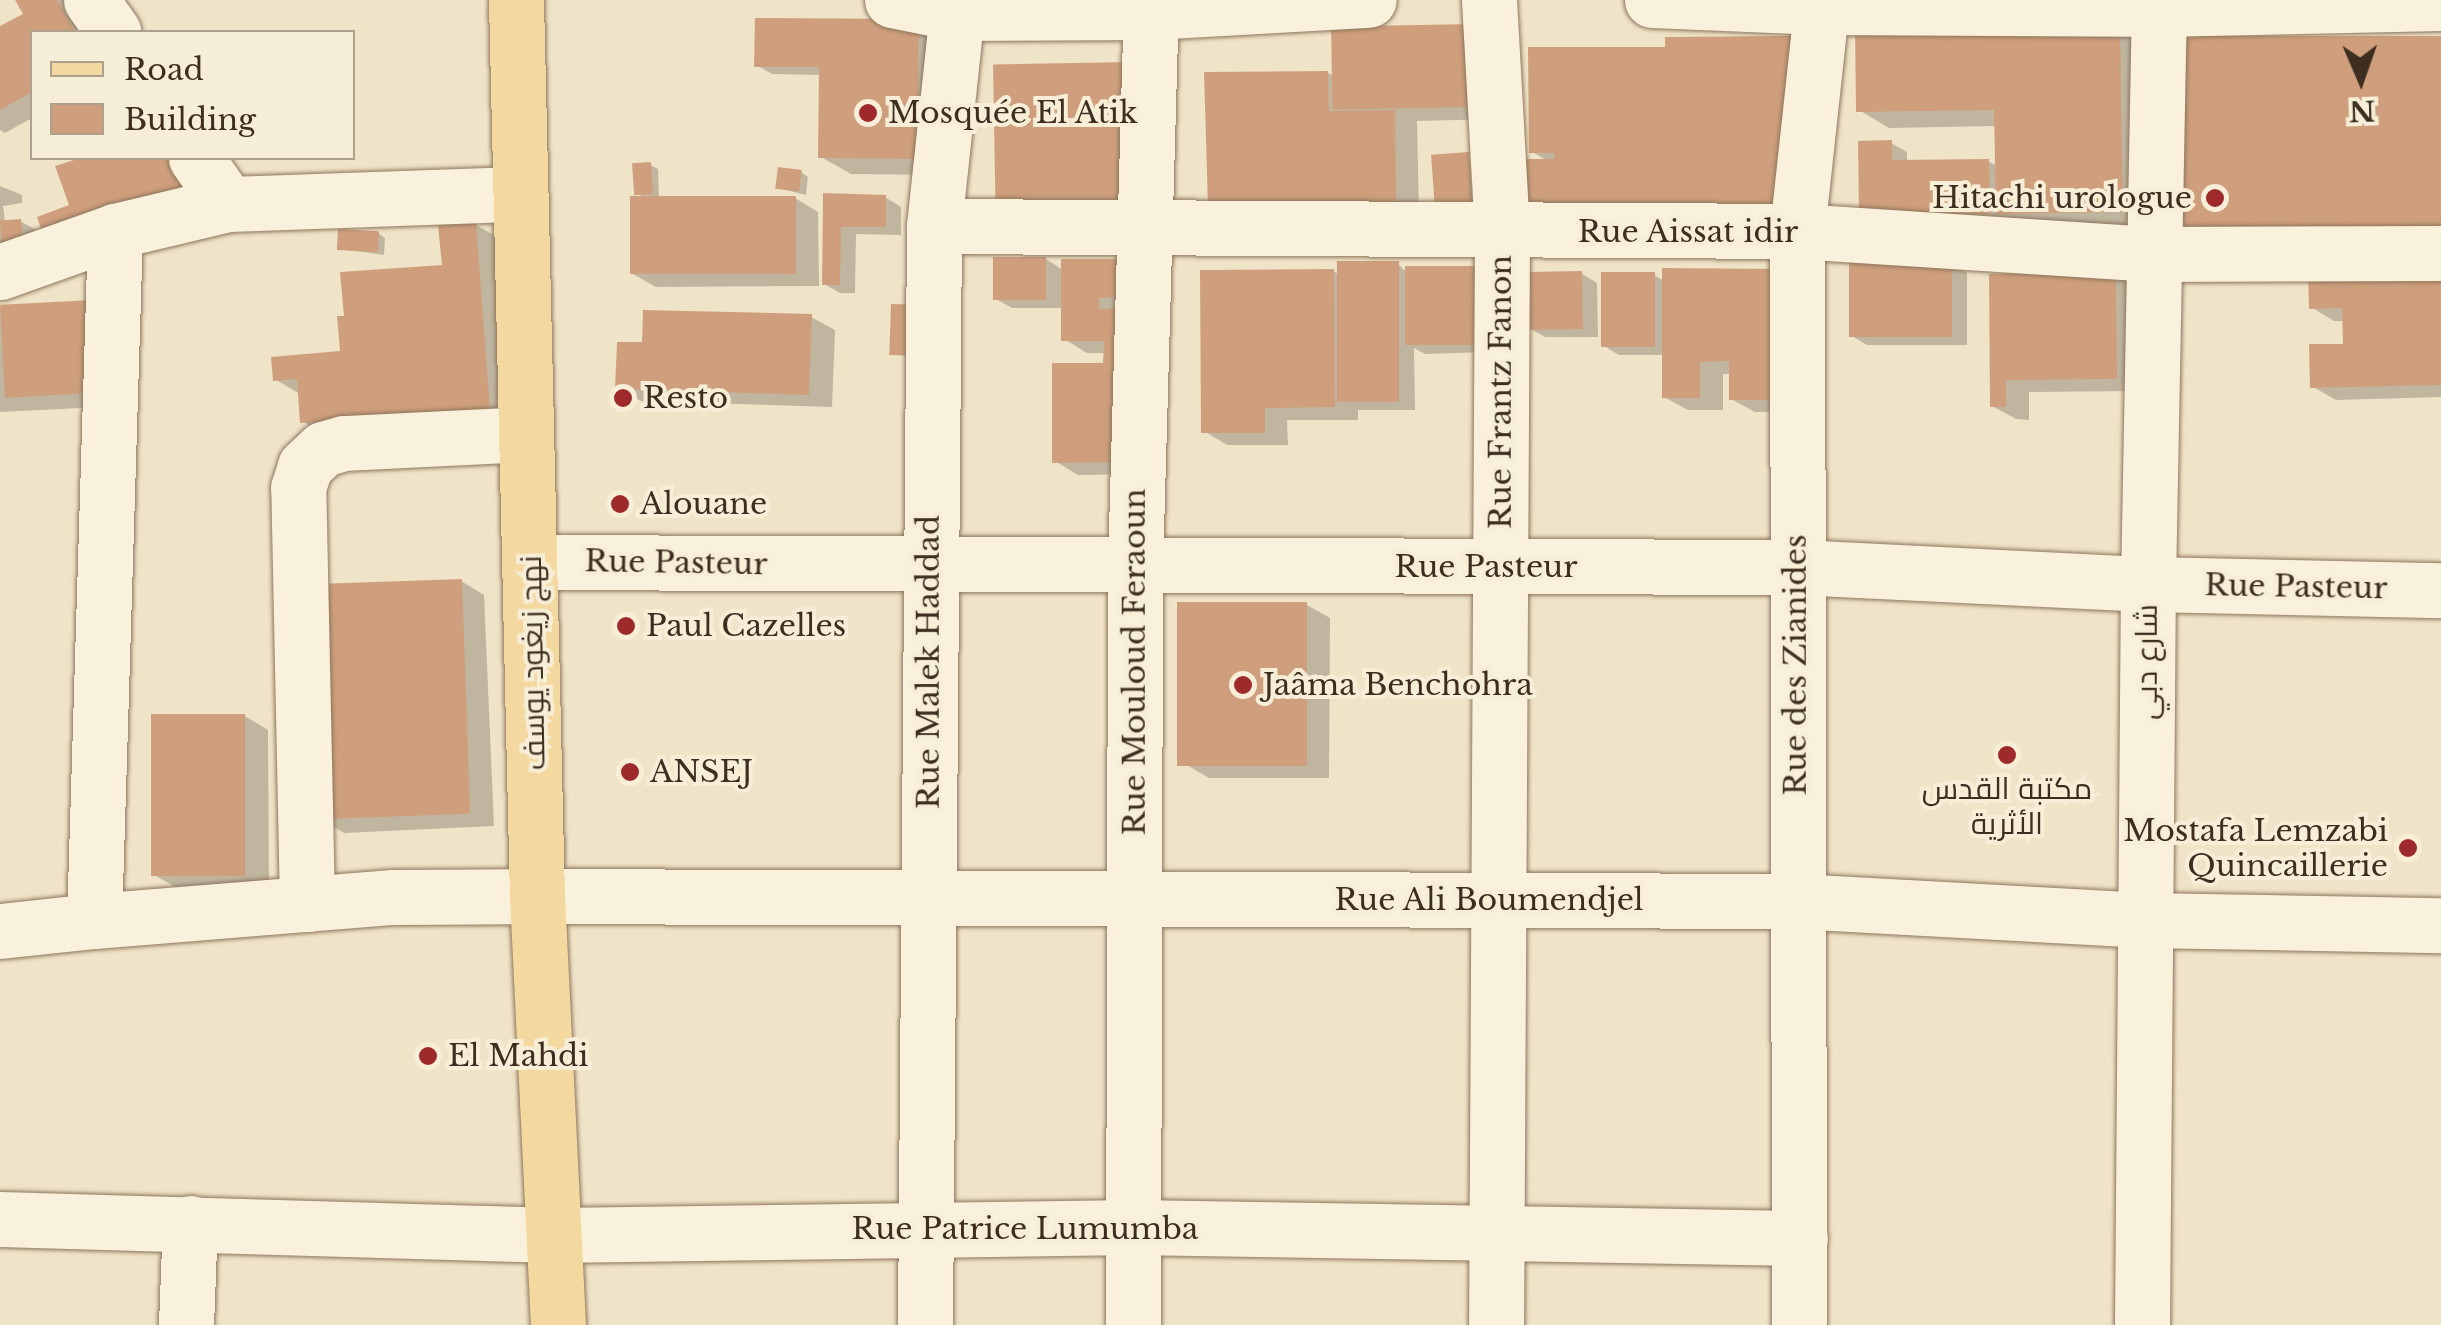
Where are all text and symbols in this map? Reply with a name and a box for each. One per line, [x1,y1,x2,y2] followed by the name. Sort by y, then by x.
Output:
[30,30,355,160] legend
[2311,30,2411,130] north arrow
[124,51,204,88] text: Road
[2348,93,2376,128] text: N
[888,95,1139,131] place label: Mosquée El Atik
[124,101,256,138] text: Building
[857,102,879,124] marker: Mosquée El Atik
[1932,180,2192,216] place label: Hitachi urologue
[2202,185,2228,211] marker: Hitachi urologue
[1577,214,1799,250] street label: Rue Aissat idir
[1483,255,1519,529] street label: Rue Frantz Fanon
[643,380,728,416] place label: Resto
[612,387,634,409] marker: Resto
[640,486,767,522] place label: Alouane
[1117,489,1153,835] street label: Rue Mouloud Feraoun
[609,493,631,515] marker: Alouane
[911,515,947,809] street label: Rue Malek Haddad
[1778,534,1814,796] street label: Rue des Zianides
[584,543,768,583] street label: Rue Pasteur
[1395,549,1577,585] street label: Rue Pasteur
[513,555,553,771] street label: نهج زيغود يوسف
[2204,567,2388,607] street label: Rue Pasteur
[2129,604,2165,720] street label: شارع دبي
[646,608,846,644] place label: Paul Cazelles
[615,615,637,637] marker: Paul Cazelles
[1263,667,1533,703] place label: Jaâma Benchohra
[1232,674,1254,696] marker: Jaâma Benchohra
[1996,744,2018,766] marker: مكتبة القدس الأثرية
[650,754,753,790] place label: ANSEJ
[619,761,641,783] marker: ANSEJ
[1922,771,2092,842] place label: مكتبة القدس الأثرية
[2123,813,2388,884] place label: Mostafa Lemzabi Quincaillerie
[2397,837,2419,859] marker: Mostafa Lemzabi Quincaillerie
[1334,882,1644,918] street label: Rue Ali Boumendjel
[448,1038,589,1074] place label: El Mahdi
[417,1045,439,1067] marker: El Mahdi
[852,1211,1198,1247] street label: Rue Patrice Lumumba

